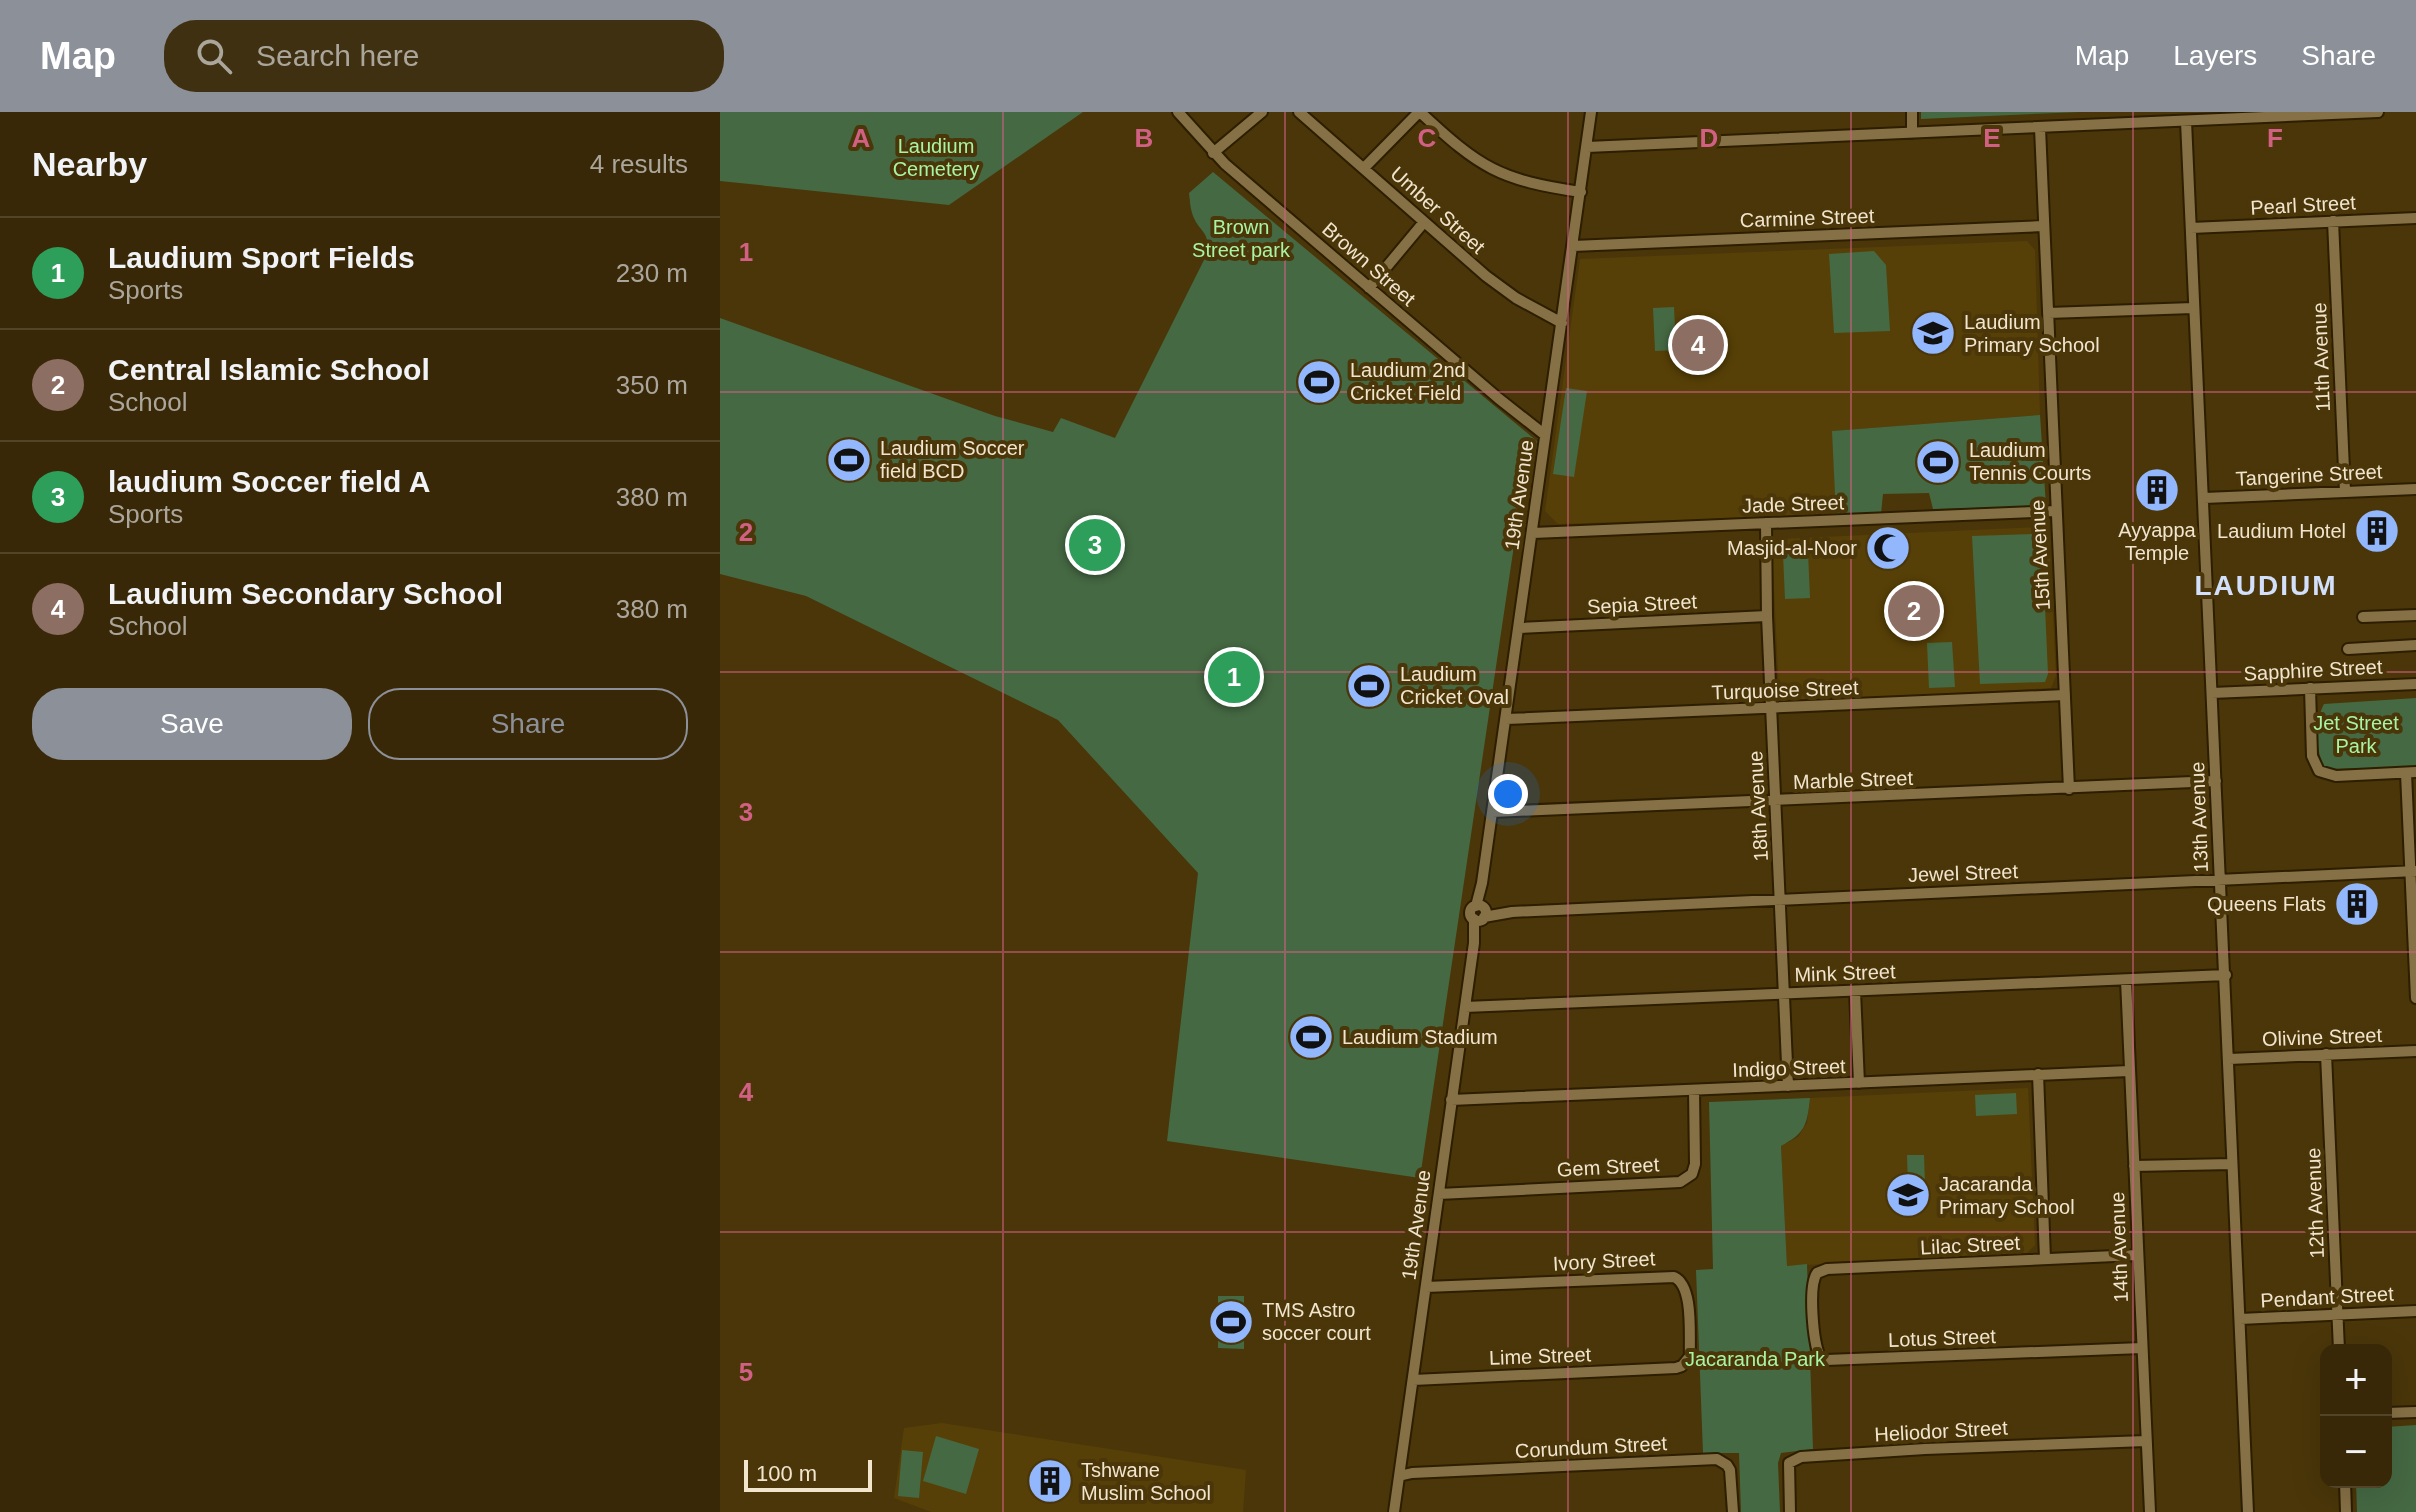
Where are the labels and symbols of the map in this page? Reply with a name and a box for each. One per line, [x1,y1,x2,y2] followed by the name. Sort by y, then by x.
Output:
[852,123,871,153] text: A
[1135,123,1153,153] text: B
[1418,123,1437,153] text: C
[1700,123,1718,153] text: D
[1983,123,2001,153] text: E
[2267,123,2283,153] text: F
[893,135,979,180] park label: Laudium Cemetery
[1386,162,1490,258] street label: Umber Street
[2250,191,2357,219] street label: Pearl Street
[1739,205,1875,231] street label: Carmine Street
[1192,216,1291,261] park label: Brown Street park
[1318,218,1420,311] street label: Brown Street
[739,237,753,267] text: 1
[2308,302,2334,412] street label: 11th Avenue
[1909,309,1957,357] school or university icon: Laudium Primary School
[1964,311,2100,356] place label: Laudium Primary School
[1672,315,1724,375] pin: 4
[1295,358,1343,406] sports icon: Laudium 2nd Cricket Field
[1350,359,1466,404] place label: Laudium 2nd Cricket Field
[825,436,873,484] sports icon: Laudium Soccer field BCD
[880,437,1025,482] place label: Laudium Soccer field BCD
[1914,438,1962,486] sports icon: Laudium Tennis Courts
[1500,439,1538,551] street label: 19th Avenue
[1969,439,2091,484] place label: Laudium Tennis Courts
[2235,460,2383,490] street label: Tangerine Street
[2133,466,2181,514] building icon: Ayyappa Temple
[1741,491,1845,517] street label: Jade Street
[2026,499,2054,611] street label: 15th Avenue
[2353,507,2401,555] building icon: Laudium Hotel
[1069,515,1121,575] pin: 3
[739,517,753,547] text: 2
[2118,519,2197,564] place label: Ayyappa Temple
[2217,520,2346,542] place label: Laudium Hotel
[1864,524,1912,572] mosque icon: Masjid-al-Noor
[1727,537,1857,559] place label: Masjid-al-Noor
[2194,570,2338,601] district label: LAUDIUM
[1888,581,1940,641] pin: 2
[1586,590,1698,618] street label: Sepia Street
[1208,647,1260,707] pin: 1
[2243,655,2383,685] street label: Sapphire Street
[1345,662,1393,710] sports icon: Laudium Cricket Oval
[1400,663,1509,708] place label: Laudium Cricket Oval
[1711,676,1859,704] street label: Turquoise Street
[2313,712,2399,757] park label: Jet Street Park
[1744,750,1772,862] street label: 18th Avenue
[2186,761,2212,873] street label: 13th Avenue
[1793,767,1914,793] street label: Marble Street
[1488,774,1528,814] your location
[739,797,753,827] text: 3
[1908,860,2019,886] street label: Jewel Street
[2333,880,2381,928] building icon: Queens Flats
[2207,893,2326,915] place label: Queens Flats
[1794,960,1896,986] street label: Mink Street
[1287,1013,1335,1061] sports icon: Laudium Stadium
[2262,1024,2383,1050] street label: Olivine Street
[1342,1026,1498,1048] place label: Laudium Stadium
[1732,1055,1846,1081] street label: Indigo Street
[739,1077,754,1107] text: 4
[2302,1147,2328,1259] street label: 12th Avenue
[1556,1153,1660,1181] street label: Gem Street
[1397,1169,1435,1281] street label: 19th Avenue
[1884,1171,1932,1219] school or university icon: Jacaranda Primary School
[1939,1173,2075,1218] place label: Jacaranda Primary School
[2106,1191,2132,1303] street label: 14th Avenue
[1919,1231,2021,1259] street label: Lilac Street
[1552,1247,1656,1275] street label: Ivory Street
[2260,1283,2395,1311] street label: Pendant Street
[1207,1298,1255,1346] sports icon: TMS Astro soccer court
[1262,1299,1371,1344] place label: TMS Astro soccer court
[1888,1325,1997,1351] street label: Lotus Street
[1489,1343,1592,1369] street label: Lime Street
[1685,1348,1826,1370] park label: Jacaranda Park
[739,1357,753,1387] text: 5
[1874,1417,2009,1445] street label: Heliodor Street
[1514,1432,1668,1462] street label: Corundum Street
[744,1456,872,1492] scale bar
[1026,1457,1074,1505] building icon: Tshwane Muslim School
[1081,1459,1211,1504] place label: Tshwane Muslim School

